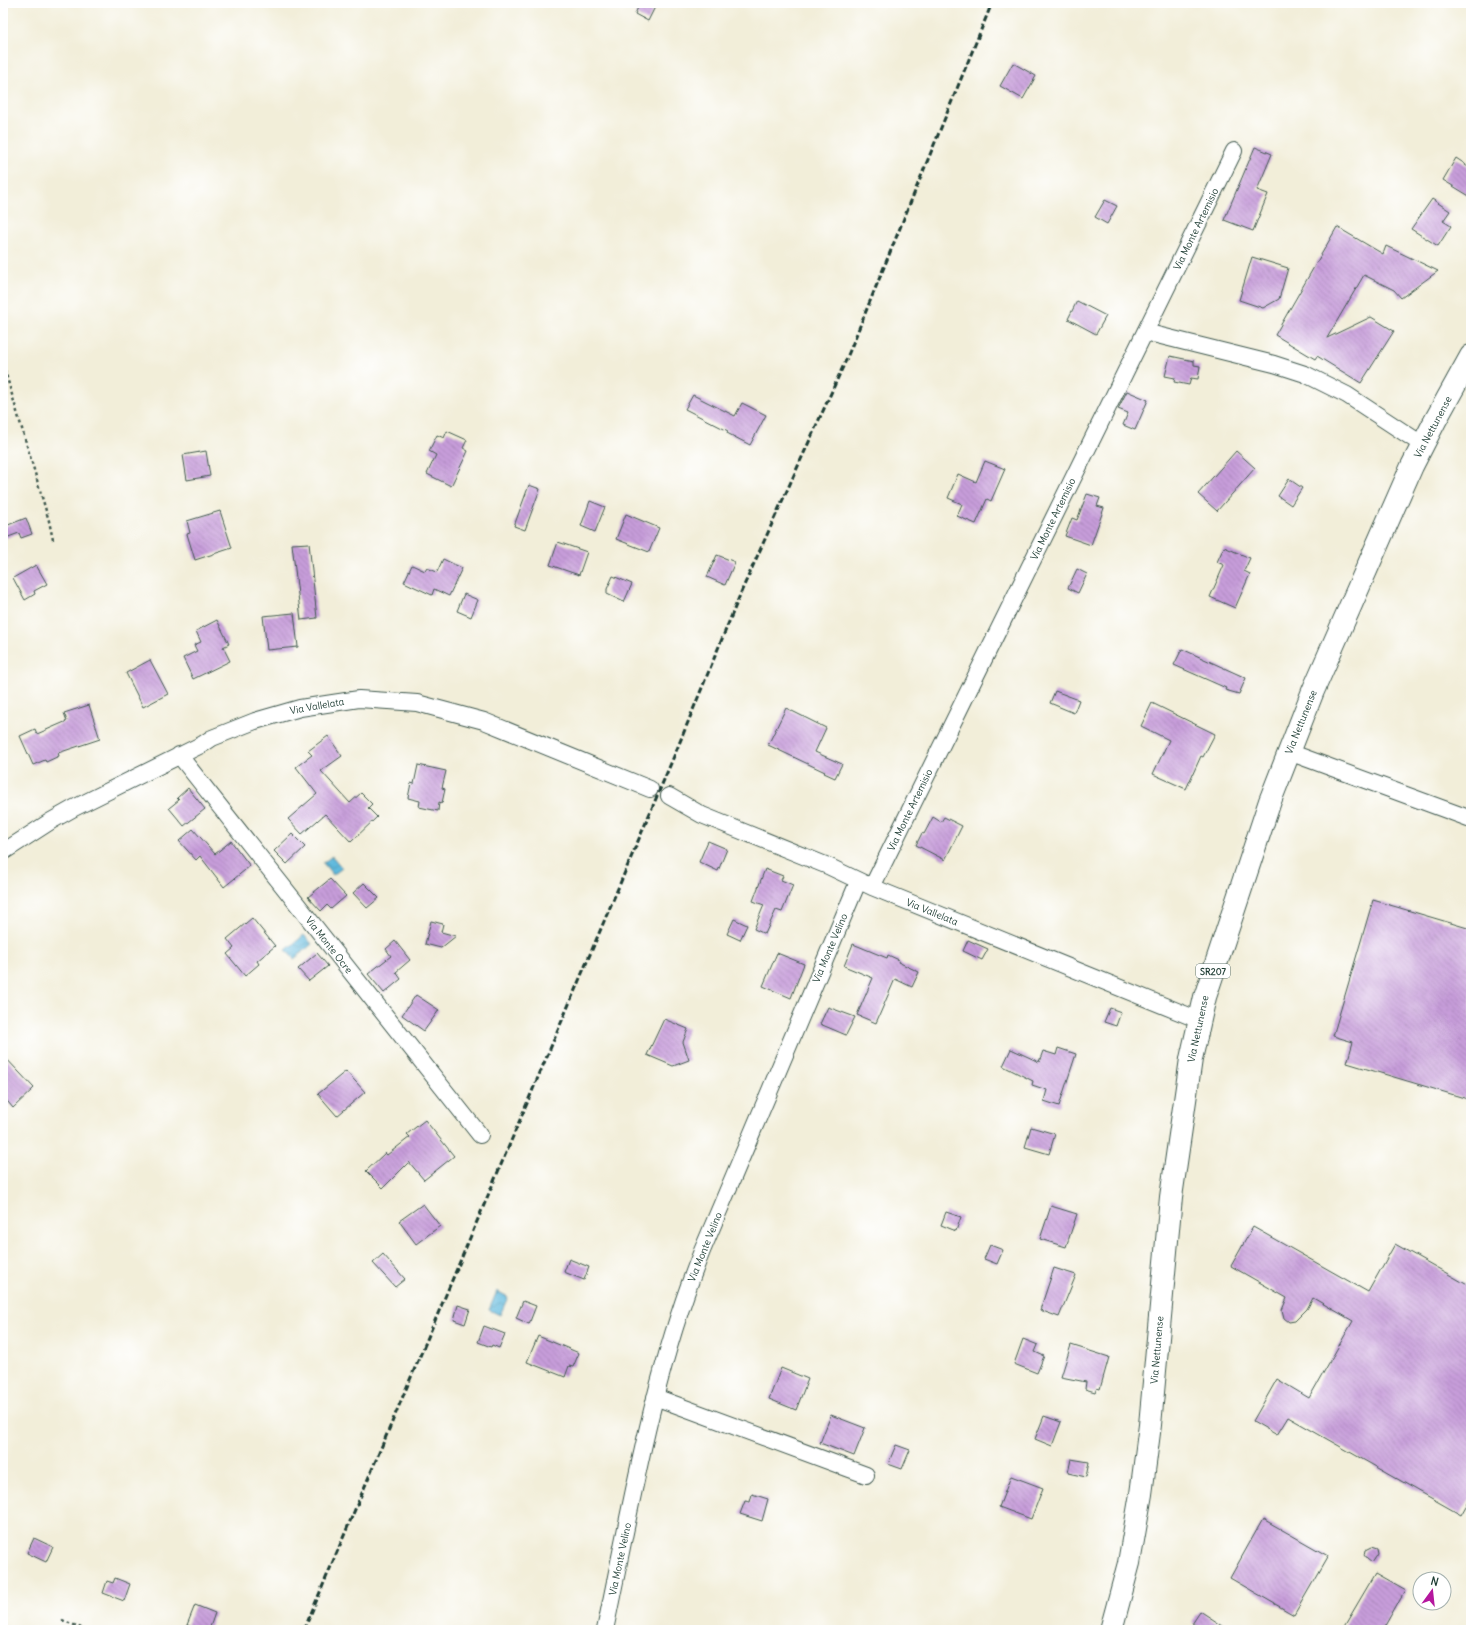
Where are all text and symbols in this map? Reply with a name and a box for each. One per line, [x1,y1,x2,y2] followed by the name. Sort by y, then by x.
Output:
[1171,186,1222,272] street label: Via Monte Artemisio
[1411,394,1455,460] street label: Via Nettunense
[1028,476,1079,562] street label: Via Monte Artemisio
[1282,688,1320,756] street label: Via Nettunense
[289,695,346,717] street label: Via Vallelata
[885,767,936,853] street label: Via Monte Artemisio
[904,896,960,928] street label: Via Vallelata
[810,911,851,985] street label: Via Monte Velino
[303,914,355,976] street label: Via Monte Ocre
[1196,964,1230,978] road number: SR207
[1185,994,1211,1064] street label: Via Nettunense
[685,1210,725,1284] street label: Via Monte Velino
[1148,1315,1166,1385] street label: Via Nettunense
[606,1521,634,1597] street label: Via Monte Velino
[1412,1571,1452,1611] north arrow
[1429,1574,1440,1589] text: N

